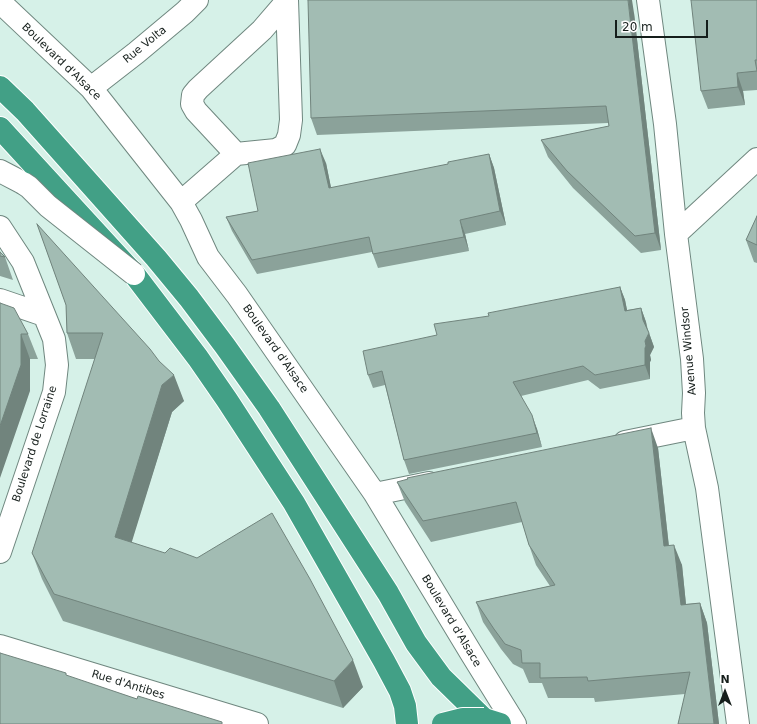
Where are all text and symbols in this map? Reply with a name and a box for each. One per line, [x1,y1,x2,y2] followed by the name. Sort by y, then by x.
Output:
[617,12,710,38] scale bar
[622,20,653,34] text: 20 m
[19,21,103,103] street label: Boulevard d'Alsace
[121,24,169,66] street label: Rue Volta
[239,302,311,396] street label: Boulevard d'Alsace
[679,306,699,396] street label: Avenue Windsor
[10,384,60,504] street label: Boulevard de Lorraine
[418,573,484,669] street label: Boulevard d'Alsace
[90,668,166,702] street label: Rue d'Antibes
[705,672,745,712] north arrow
[720,673,730,686] text: N

